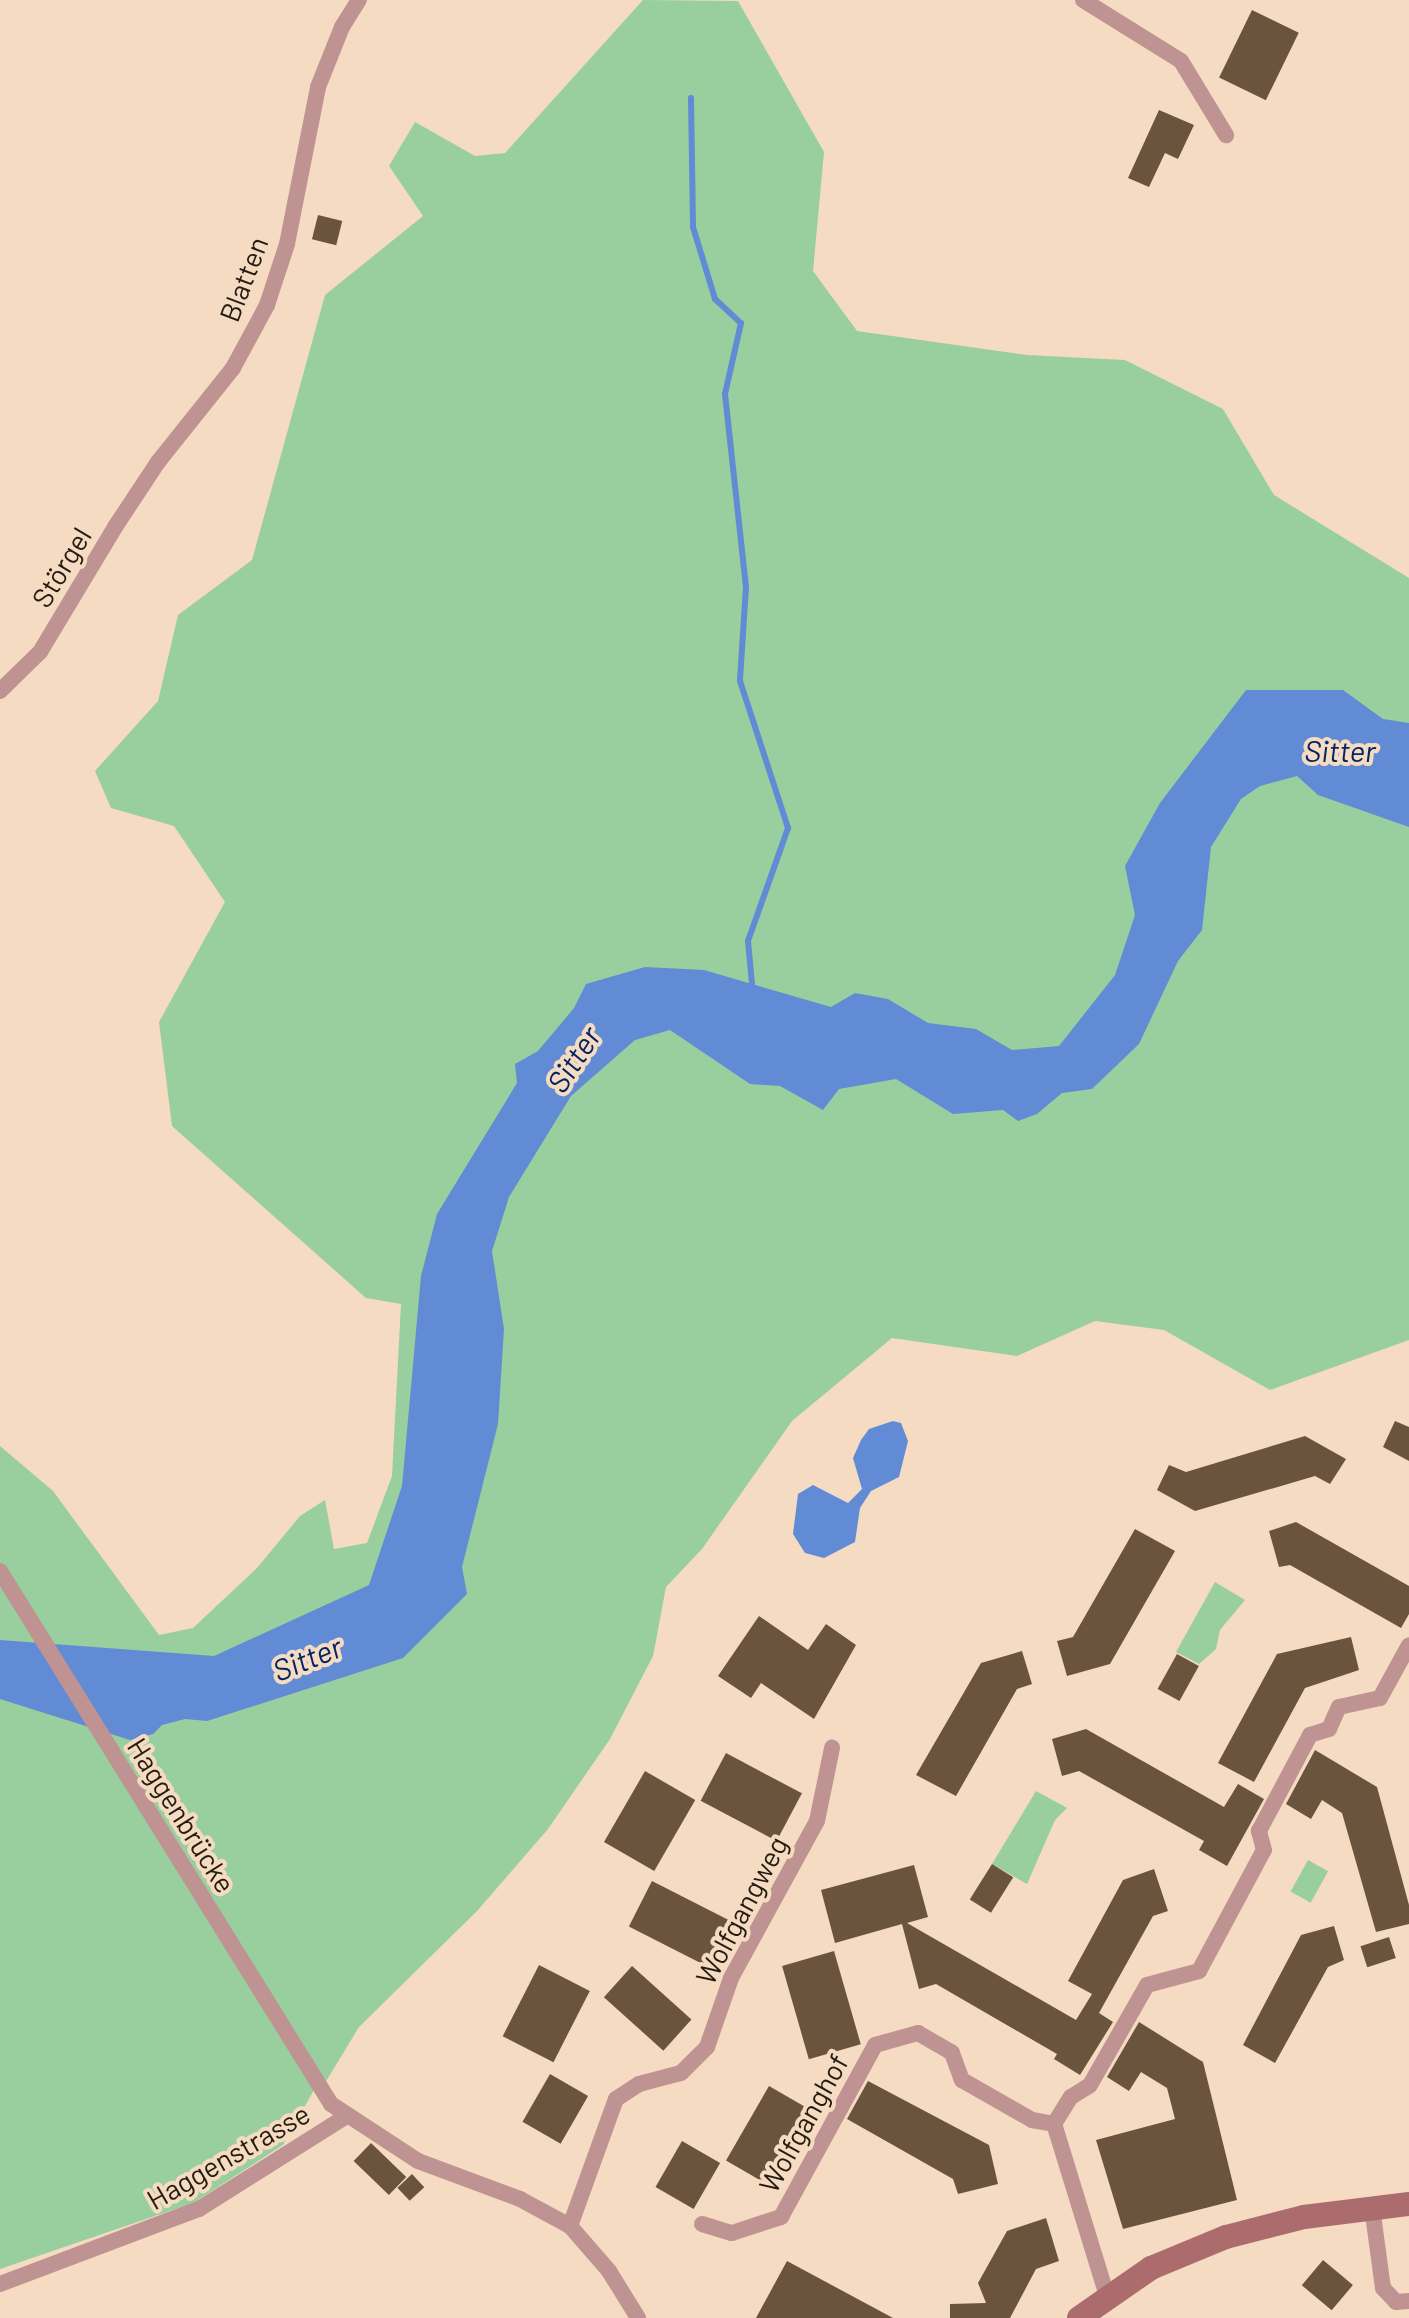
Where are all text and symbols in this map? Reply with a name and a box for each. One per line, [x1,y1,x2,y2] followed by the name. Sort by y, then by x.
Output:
[212,232,274,326] street label: Blatten
[24,521,98,613] street label: Störgel
[1304,732,1376,768] water label: Sitter
[538,1019,608,1099] water label: Sitter
[267,1628,347,1688] water label: Sitter
[121,1731,243,1899] street label: Haggenbrücke
[688,1830,794,1990] street label: Wolfgangweg
[751,2048,855,2198] street label: Wolfganghof
[141,2096,315,2216] street label: Haggenstrasse

